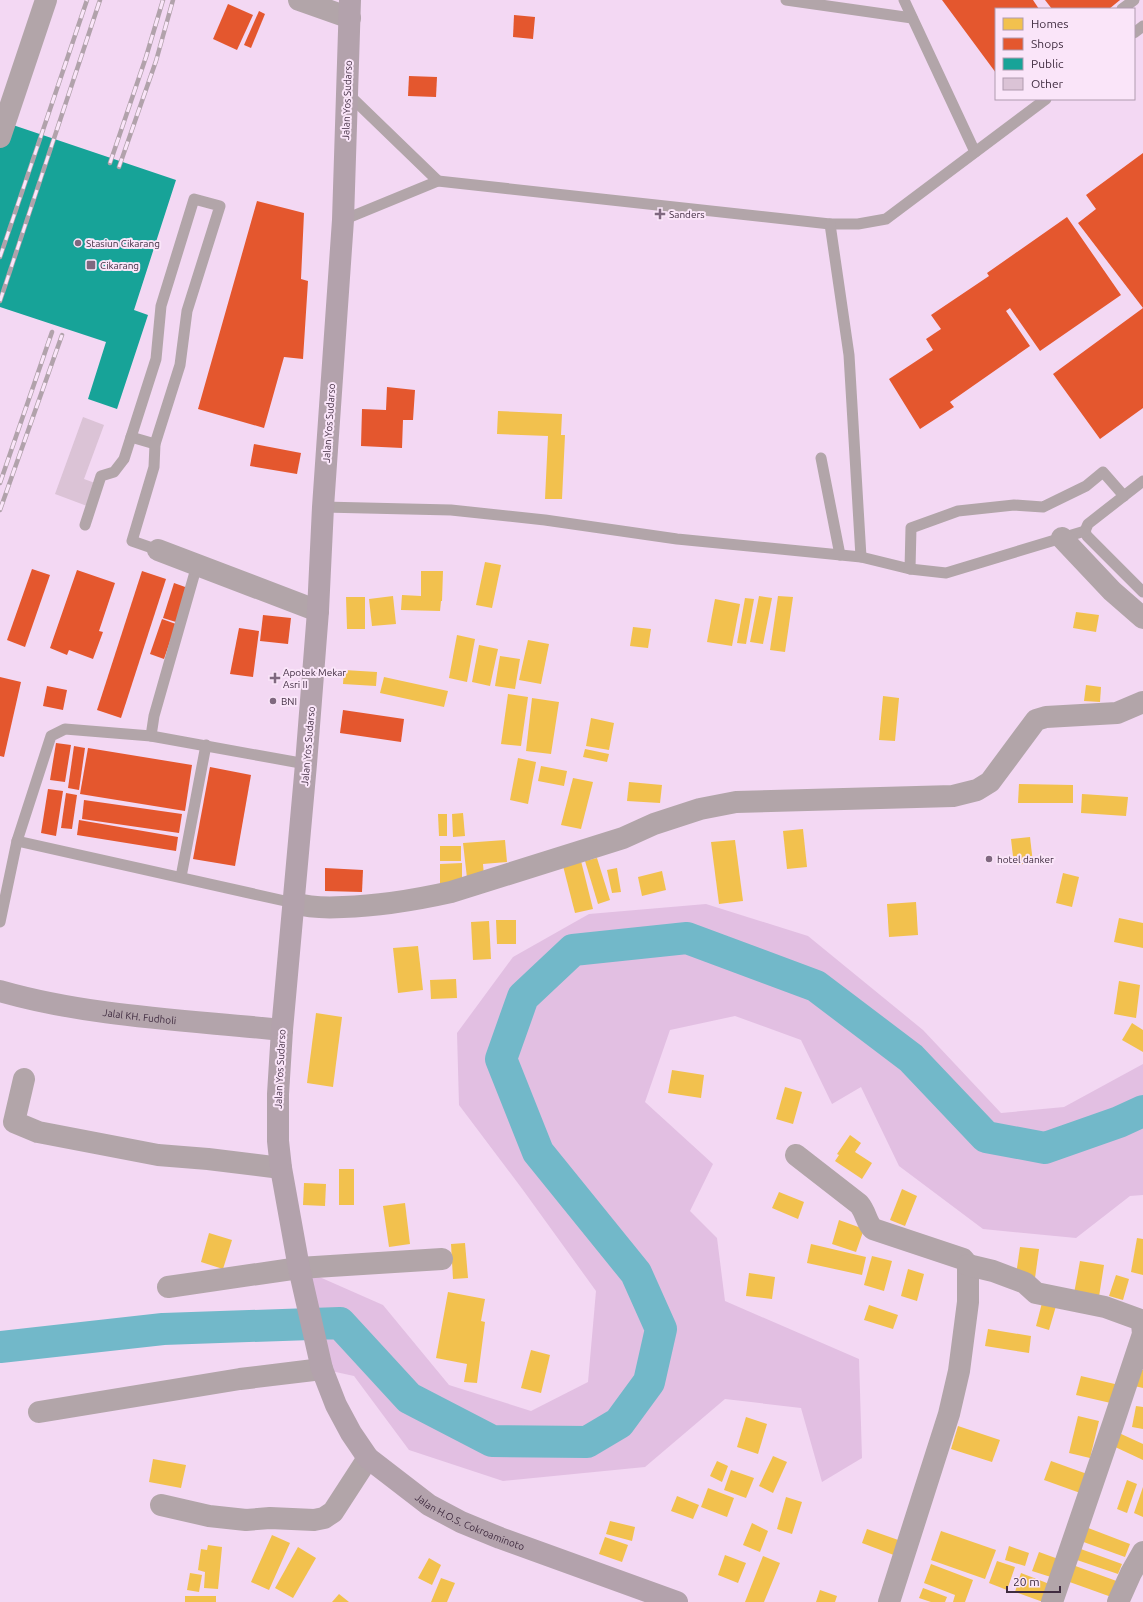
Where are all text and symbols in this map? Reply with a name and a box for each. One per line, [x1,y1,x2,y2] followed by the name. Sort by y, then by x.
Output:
[995,8,1135,100] legend
[1031,17,1069,30] text: Homes
[1031,37,1063,50] text: Shops
[1031,57,1064,70] text: Public
[340,60,354,140] street label: Jalan Yos Sudarso
[1031,77,1064,90] text: Other
[654,208,666,220] marker: Sanders
[669,209,705,220] place label: Sanders
[73,238,83,248] marker: Stasiun Cikarang
[86,238,160,249] place label: Stasiun Cikarang
[85,259,97,271] marker: Cikarang
[100,260,139,271] place label: Cikarang
[321,383,337,463] street label: Jalan Yos Sudarso
[283,667,346,690] place label: Apotek Mekar Asri II
[270,673,280,683] marker: Apotek Mekar Asri II
[268,696,278,706] marker: BNI
[281,696,297,707] place label: BNI
[299,706,317,786] street label: Jalan Yos Sudarso
[984,854,994,864] marker: hotel danker
[997,854,1054,865] place label: hotel danker
[102,1006,177,1026] street label: Jalal KH. Fudholi
[272,1029,288,1109] street label: Jalan Yos Sudarso
[413,1491,526,1552] street label: Jalan H.O.S. Cokroaminoto
[1007,1568,1060,1594] scale bar
[1013,1575,1040,1588] text: 20 m

